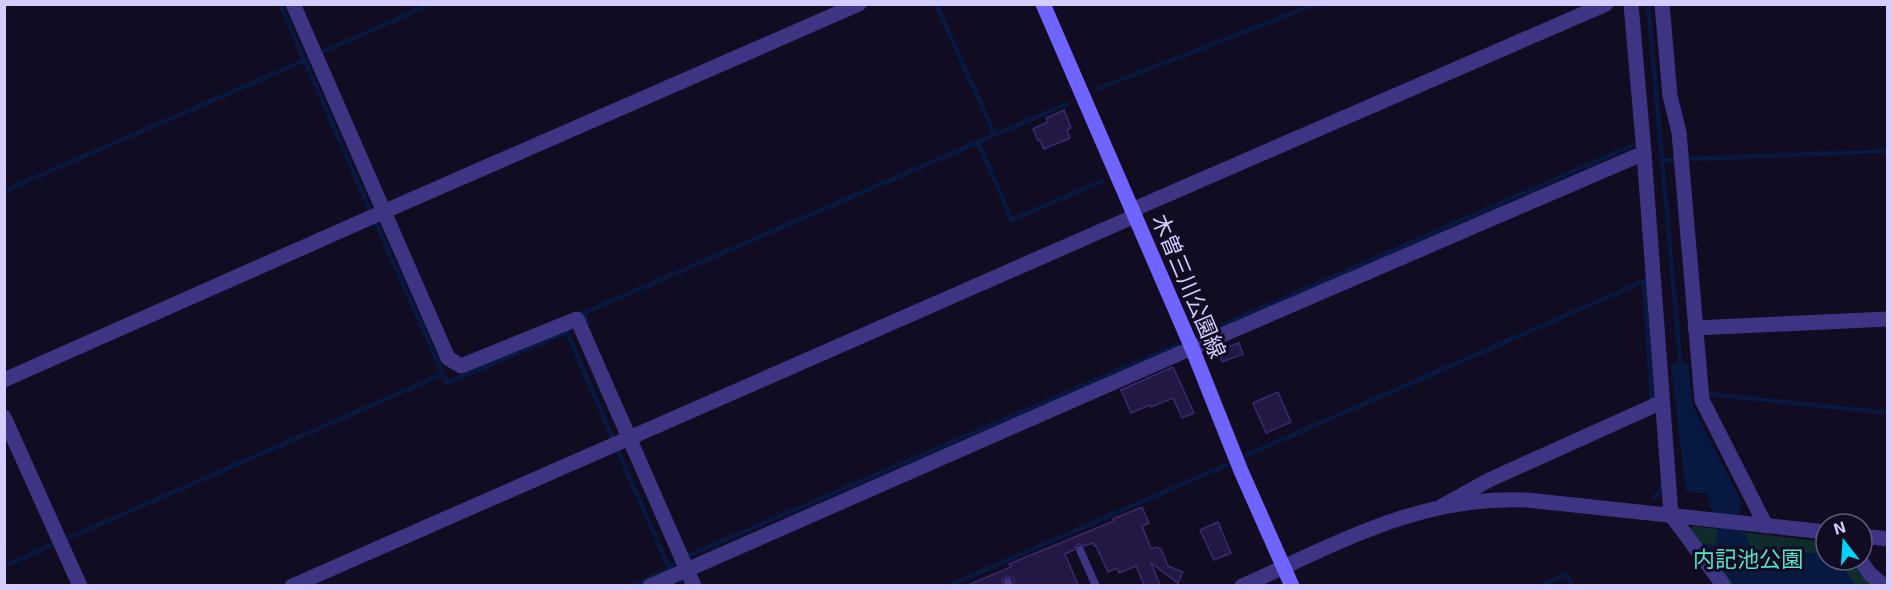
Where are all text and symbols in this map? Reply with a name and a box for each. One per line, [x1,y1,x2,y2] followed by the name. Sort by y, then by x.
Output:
[1148,210,1232,362] street label: 木曽三川公園線
[1814,512,1874,572] north arrow
[1831,516,1848,538] text: N
[1693,545,1803,571] park label: 内記池公園

